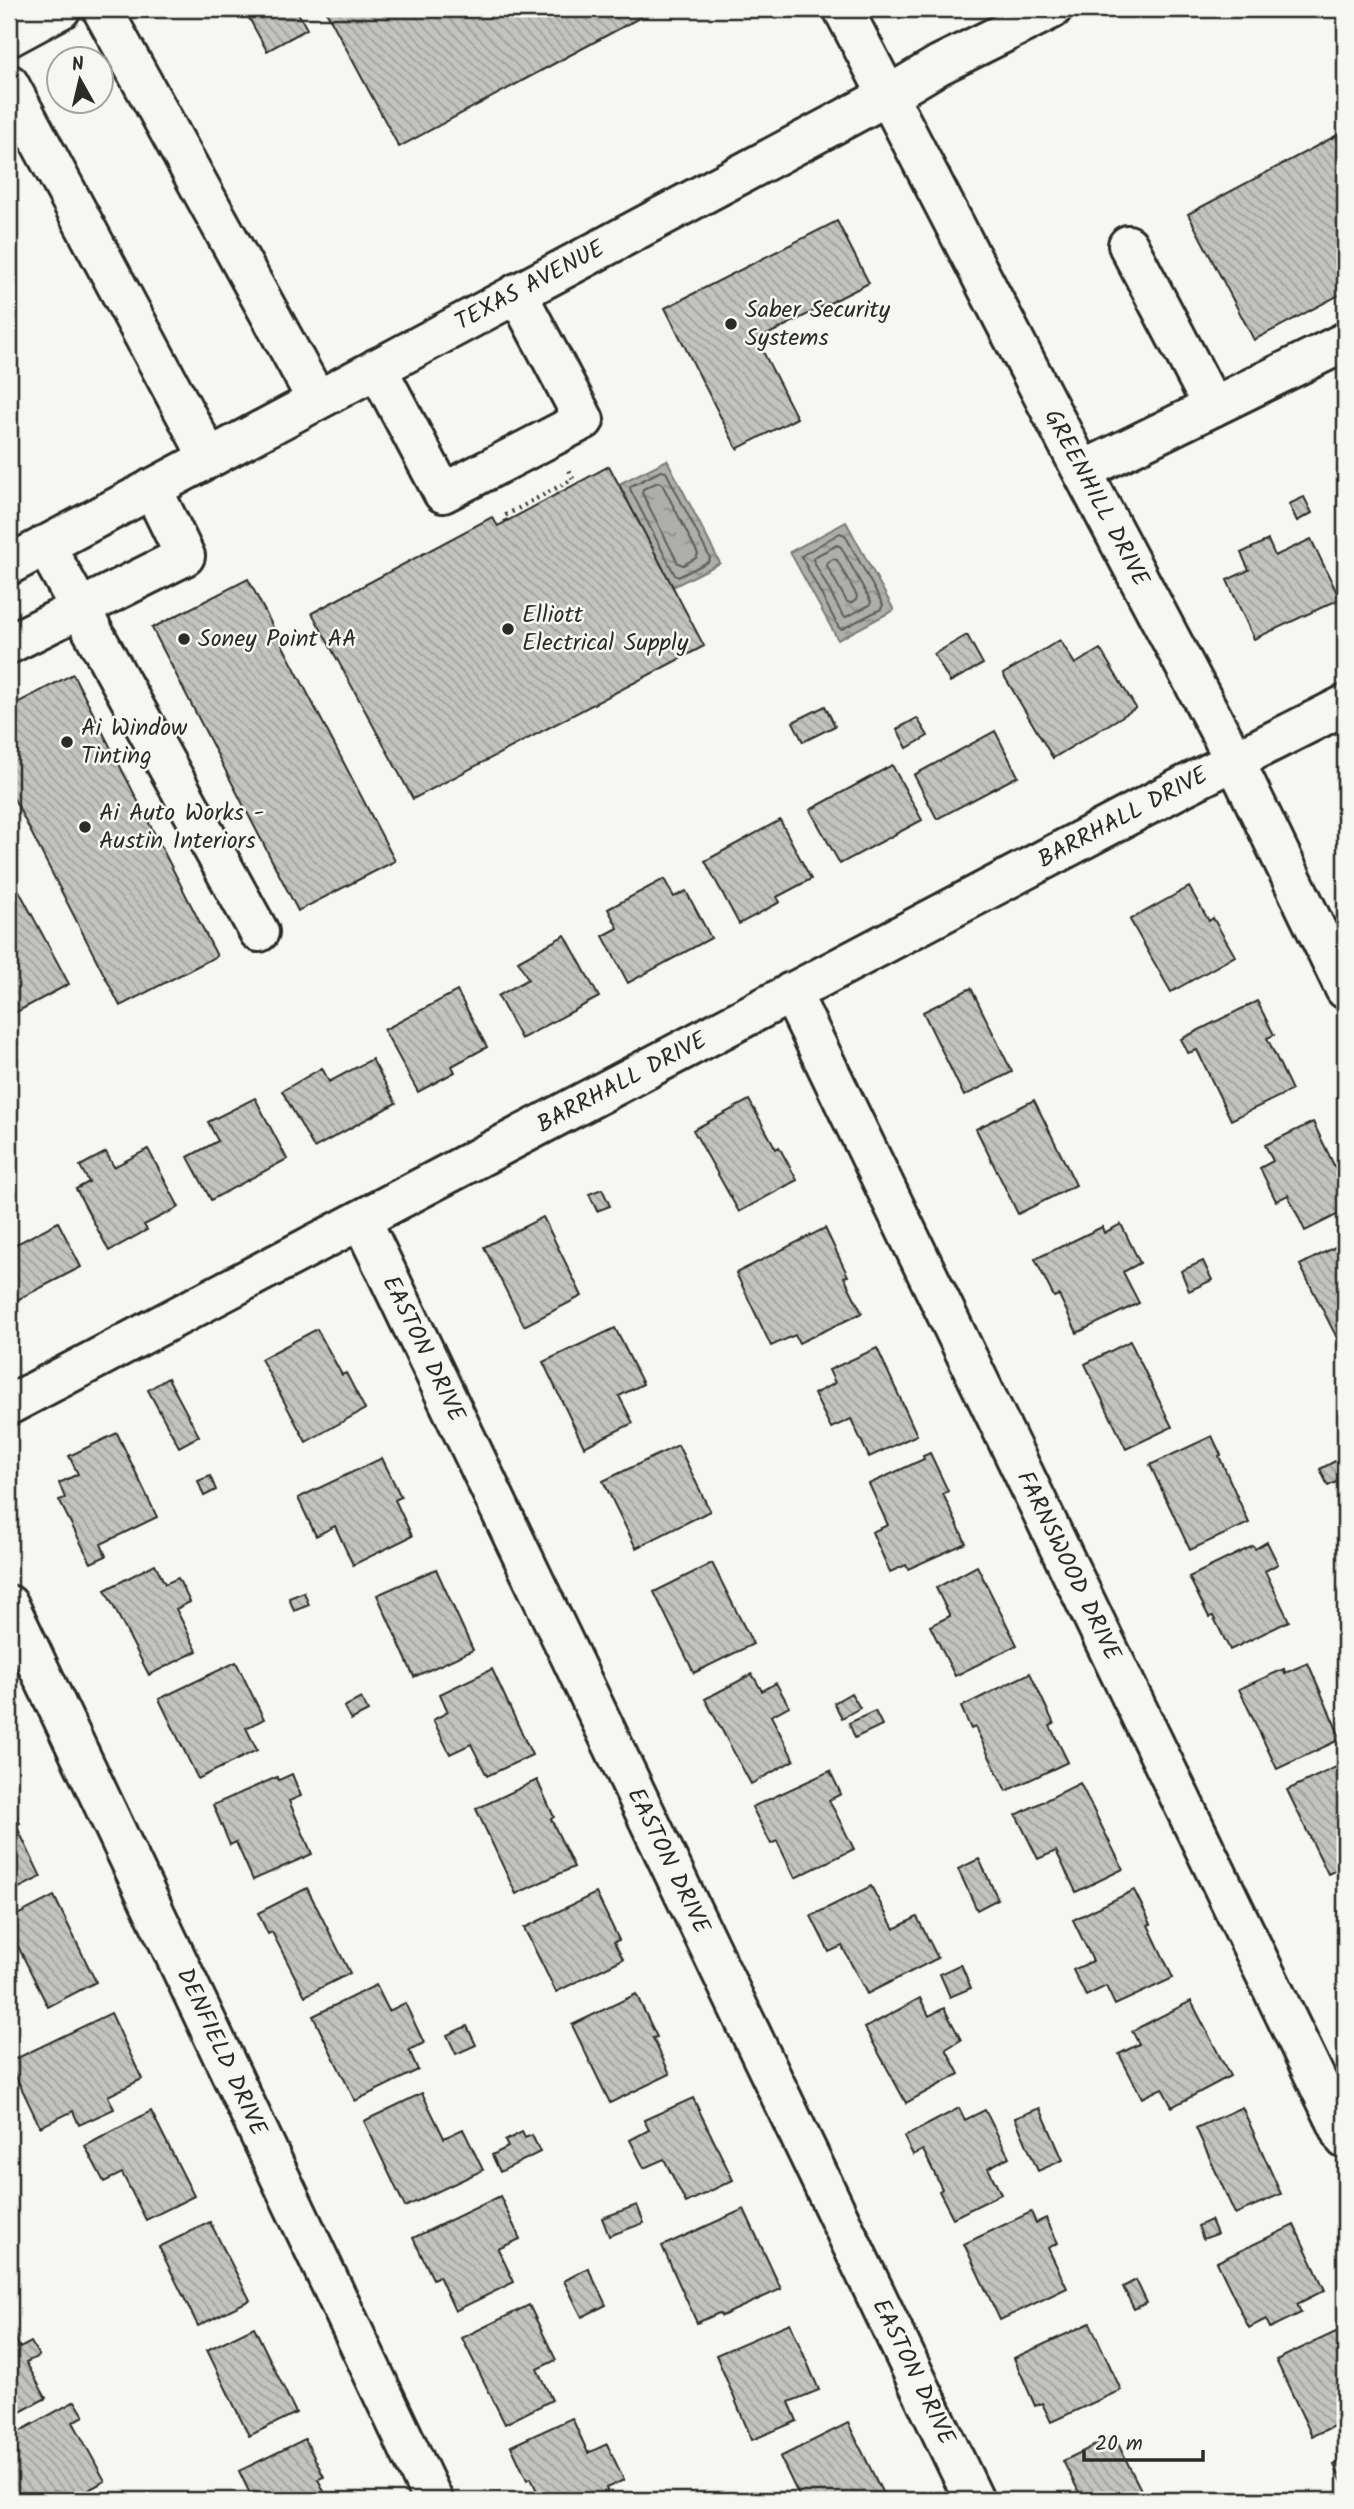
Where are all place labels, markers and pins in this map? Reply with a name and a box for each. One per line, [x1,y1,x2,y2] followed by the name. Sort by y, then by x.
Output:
[745,291,891,358] place label: Saber Security Systems
[723,316,739,332] marker: Saber Security Systems
[522,596,689,663] place label: Elliott Electrical Supply
[198,620,357,659] place label: Soney Point AA
[500,621,516,637] marker: Elliott Electrical Supply
[176,631,192,647] marker: Soney Point AA
[81,709,188,776] place label: Ai Window Tinting
[59,734,75,750] marker: Ai Window Tinting
[99,794,265,861] place label: Ai Auto Works - Austin Interiors
[77,819,93,835] marker: Ai Auto Works - Austin Interiors

